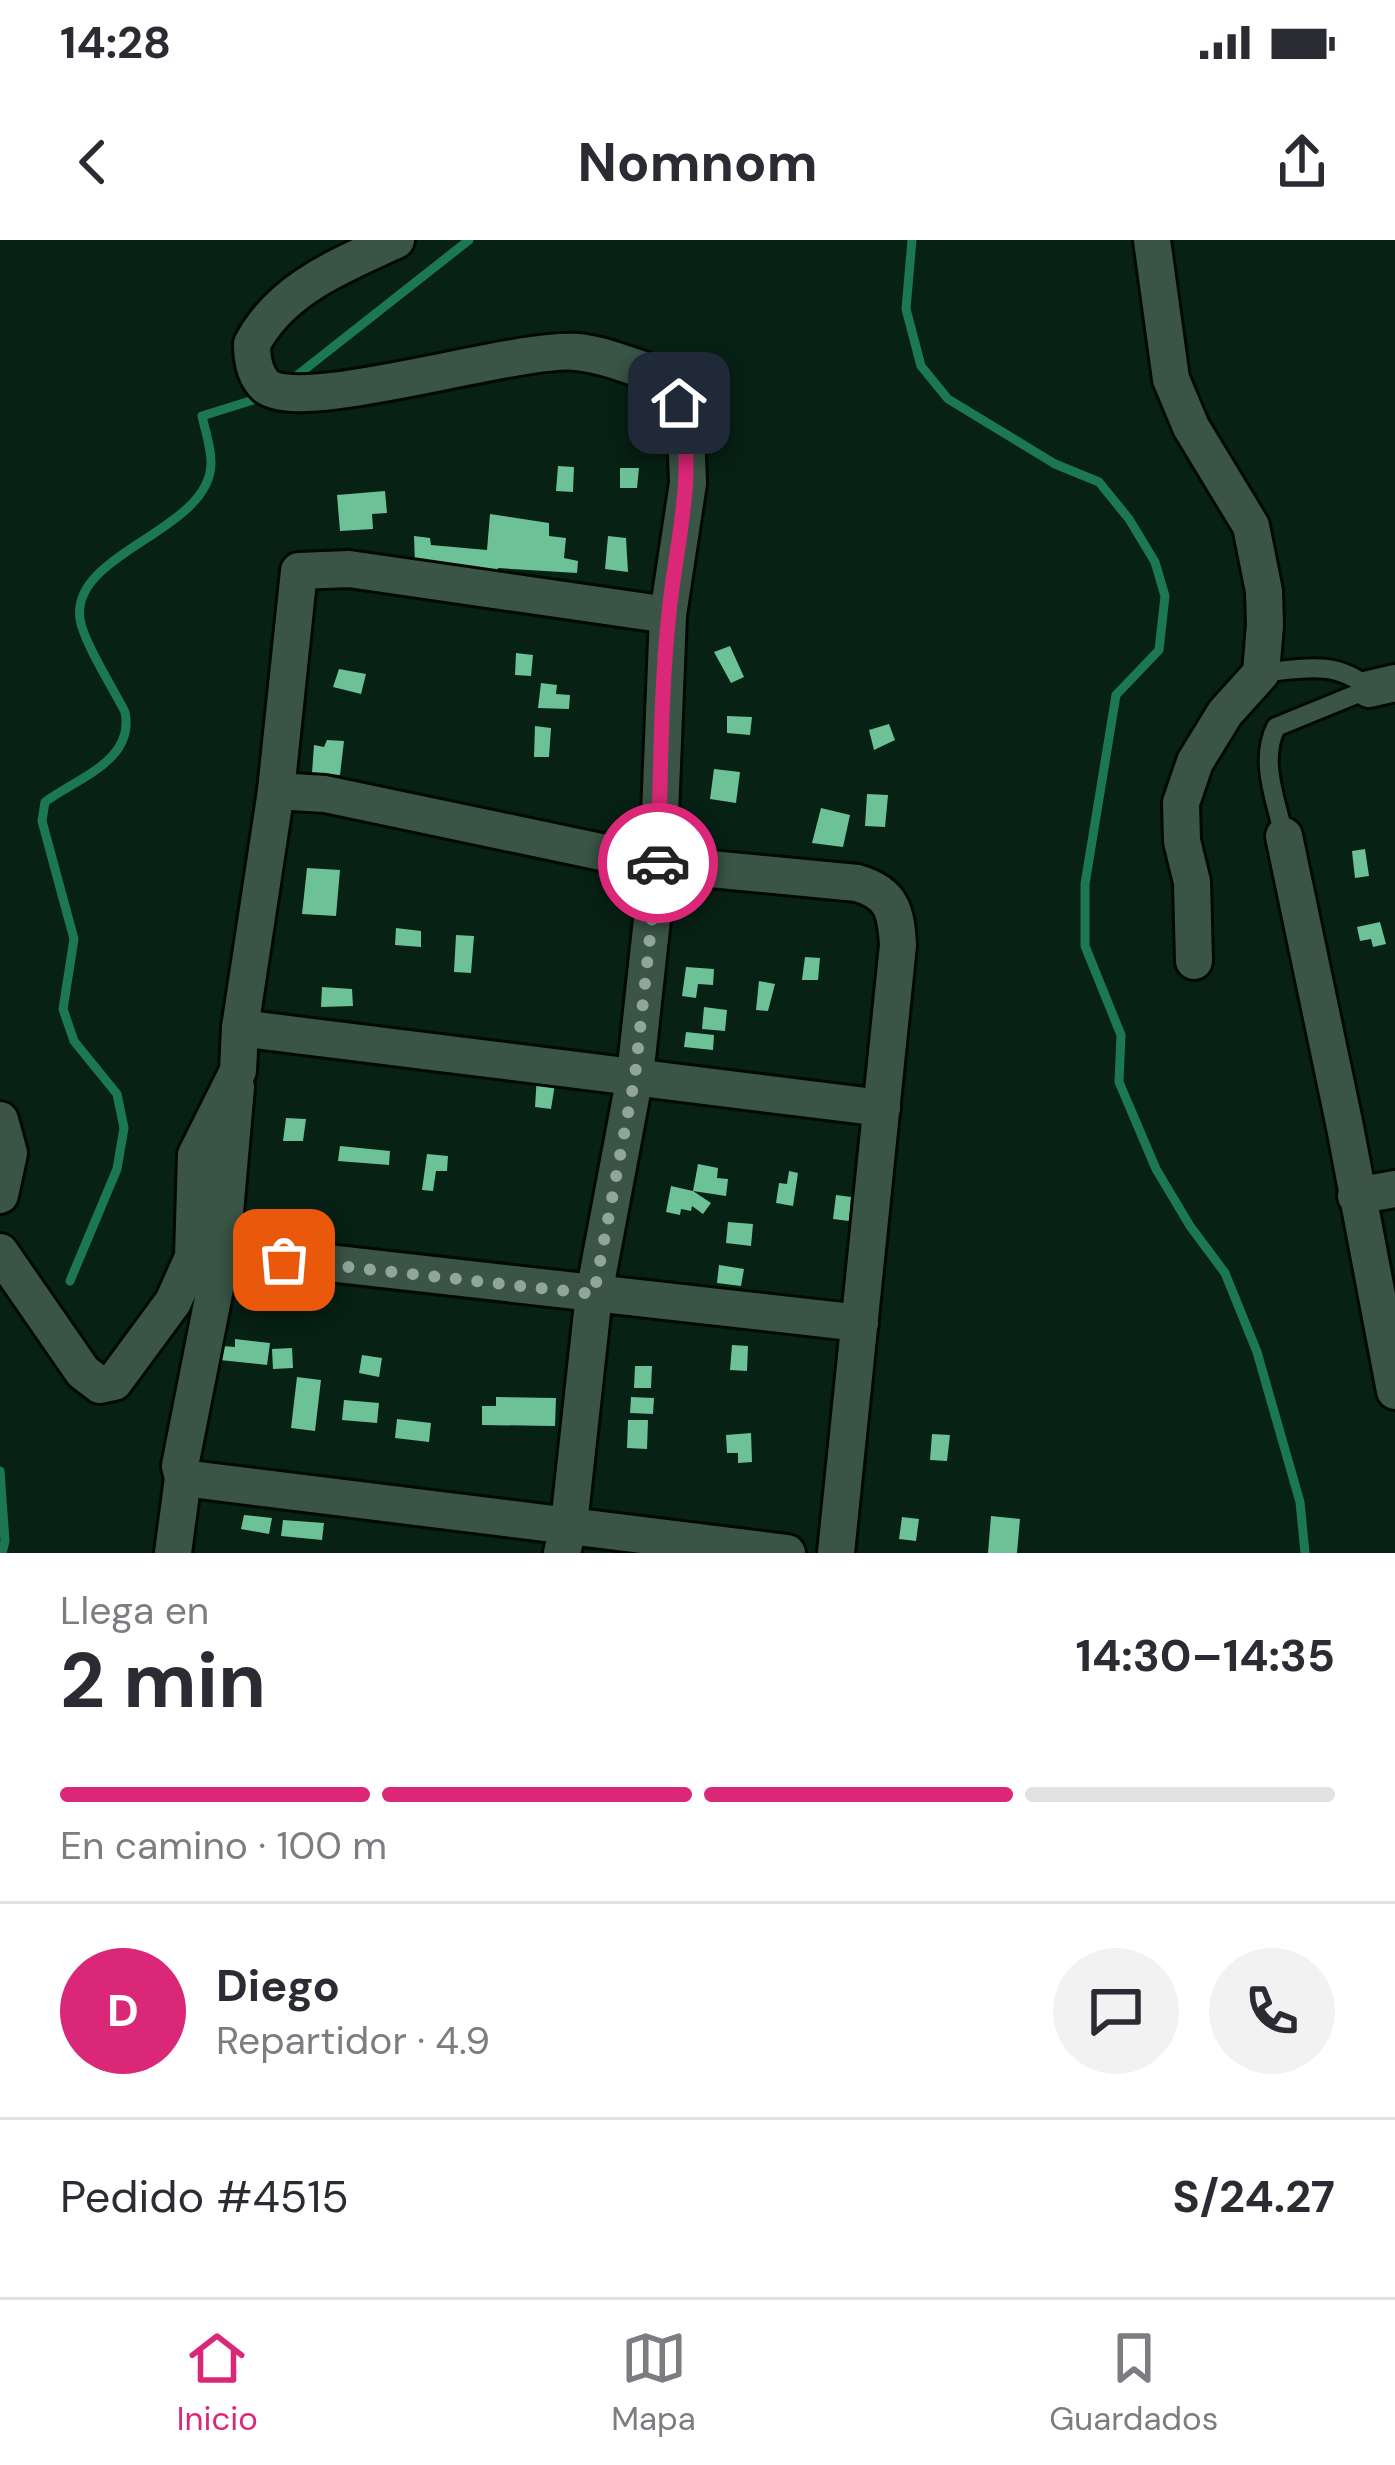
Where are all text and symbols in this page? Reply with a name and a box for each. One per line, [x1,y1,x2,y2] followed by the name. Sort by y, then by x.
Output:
[60,13,171,72] text: 14:28
[577,127,818,198] text: Nomnom
[60,129,126,195] icon: back
[1269,129,1335,195] icon: share
[628,352,730,454] pin
[646,370,712,436] icon: home
[598,803,718,923] courier
[625,830,691,896] icon: car
[233,1209,335,1311] pin
[251,1227,317,1293] icon: bag
[60,1585,209,1636] text: Llega en
[1076,1626,1335,1685] text: 14:30–14:35
[60,1630,266,1731] text: 2 min
[60,1820,387,1871] text: En camino · 100 m
[1053,1948,1179,2074] button: chat
[1209,1948,1335,2074] button: phone
[216,1956,340,2015] text: Diego
[107,1981,139,2040] text: D
[216,2015,490,2066] text: Repartidor · 4.9
[60,2167,349,2226] text: Pedido #4515
[1173,2167,1335,2226] text: S/24.27
[177,2325,258,2440] tab: Inicio
[611,2325,696,2440] tab: Mapa
[1049,2325,1218,2440] tab: Guardados

